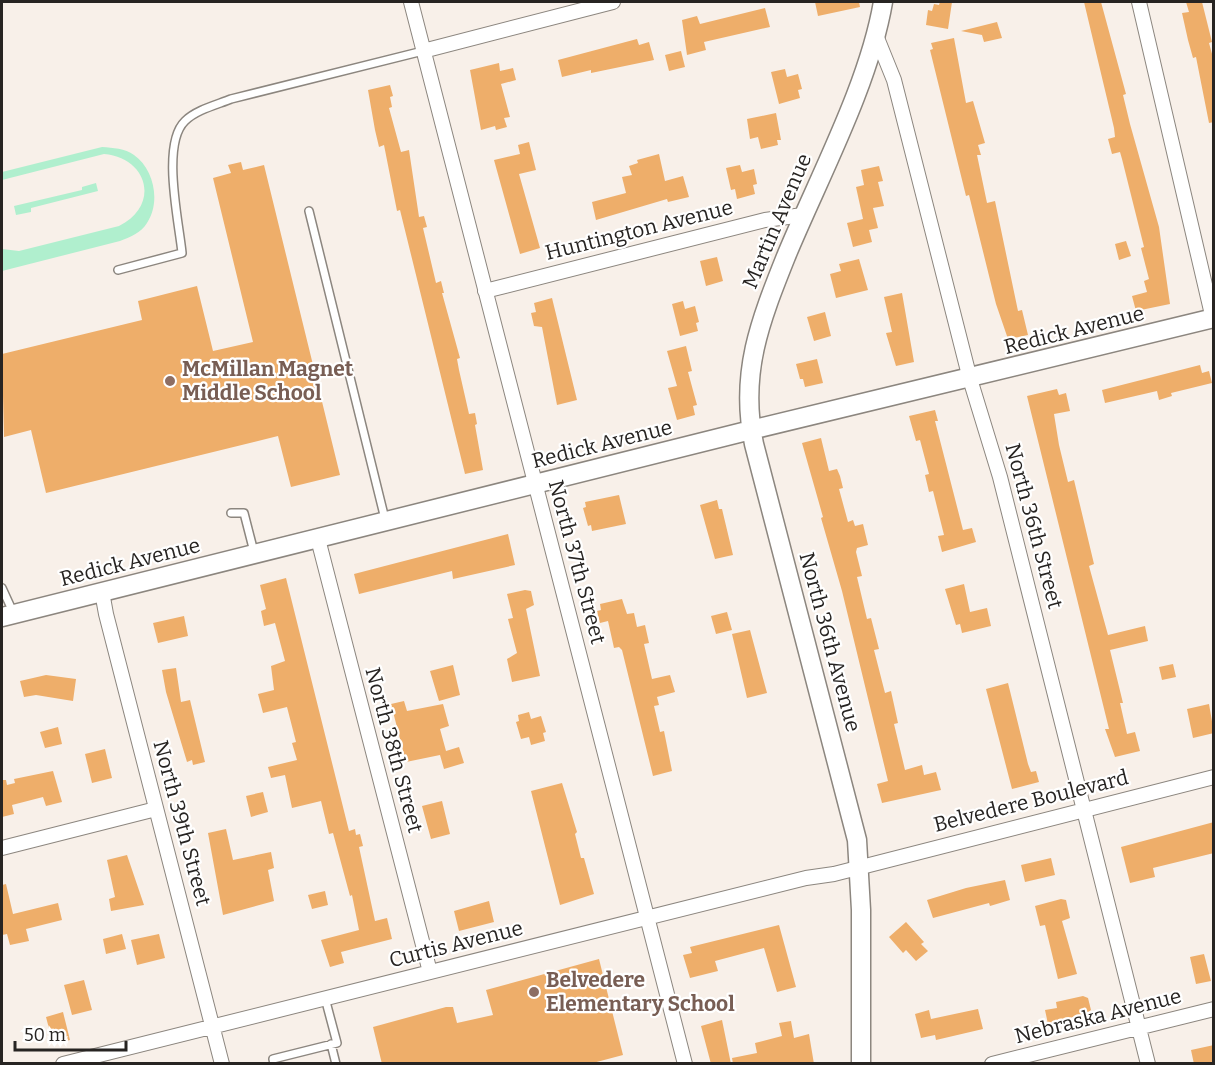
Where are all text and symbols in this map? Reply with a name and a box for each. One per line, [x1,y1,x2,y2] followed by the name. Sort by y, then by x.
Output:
[737,150,817,292] street label: Martin Avenue
[542,194,736,266] street label: Huntington Avenue
[1001,300,1147,360] street label: Redick Avenue
[182,356,354,406] place label: McMillan Magnet Middle School
[163,374,177,388] marker: McMillan Magnet Middle School
[529,414,675,474] street label: Redick Avenue
[999,440,1069,612] street label: North 36th Street
[543,477,611,647] street label: North 37th Street
[57,532,203,592] street label: Redick Avenue
[793,549,867,735] street label: North 36th Avenue
[359,664,429,836] street label: North 38th Street
[147,737,217,909] street label: North 39th Street
[931,764,1131,838] street label: Belvedere Boulevard
[386,915,526,973] street label: Curtis Avenue
[546,967,735,1017] place label: Belvedere Elementary School
[1012,983,1184,1049] street label: Nebraska Avenue
[527,985,541,999] marker: Belvedere Elementary School
[15,1014,126,1052] scale bar
[24,1024,66,1046] text: 50 m

